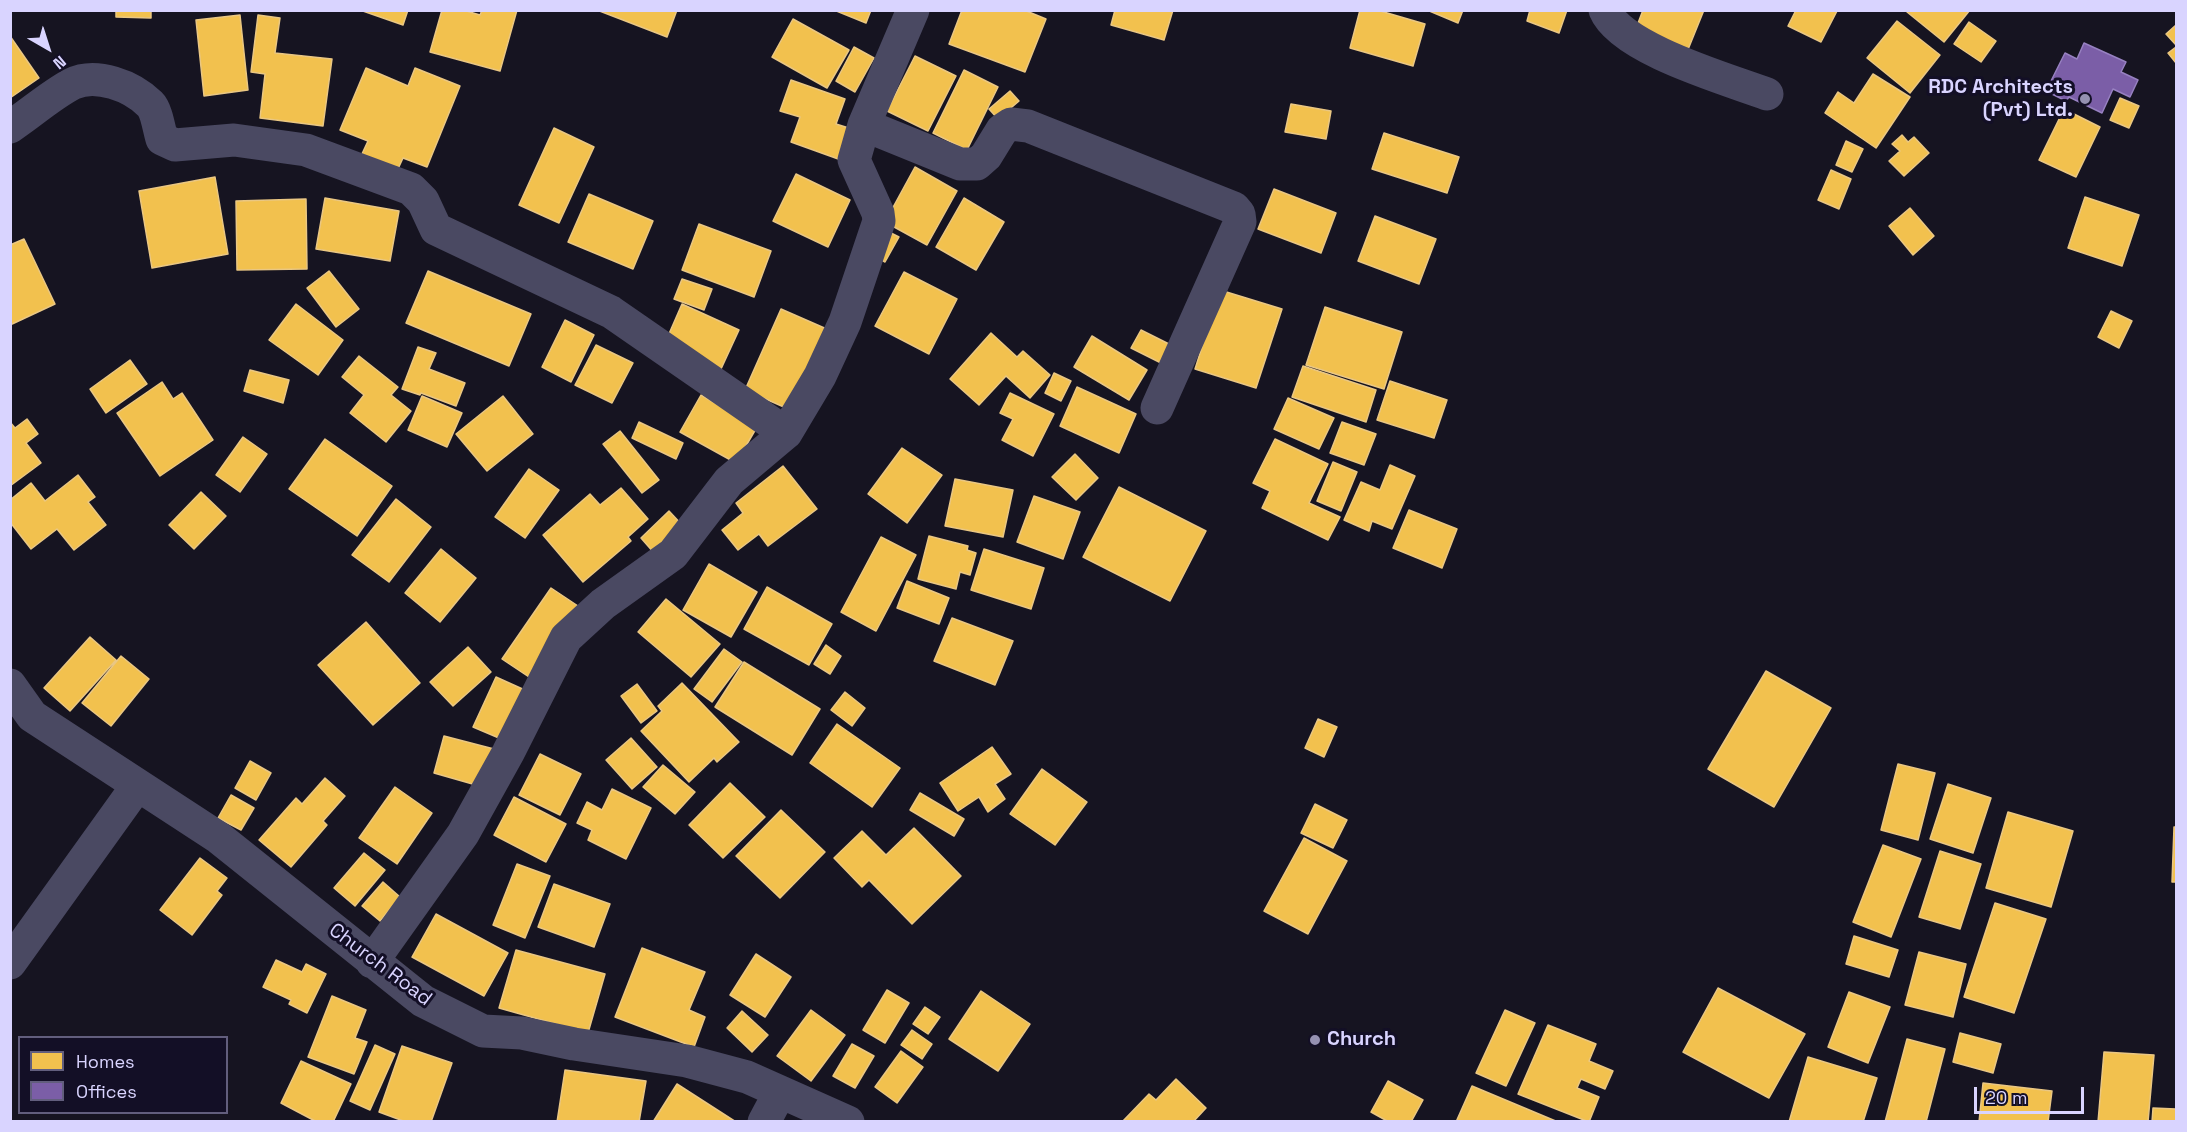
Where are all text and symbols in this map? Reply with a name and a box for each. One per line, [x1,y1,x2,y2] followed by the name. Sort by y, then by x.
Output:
[18,18,78,78] north arrow
[49,51,70,74] text: N
[1928,76,2073,123] place label: RDC Architects (Pvt) Ltd.
[2078,92,2092,106] marker: RDC Architects (Pvt) Ltd.
[324,918,436,1012] street label: Church Road
[1327,1028,1396,1052] place label: Church
[1308,1033,1322,1047] marker: Church
[18,1036,228,1114] legend
[76,1050,135,1073] text: Homes
[1977,1075,2086,1113] scale bar
[76,1080,137,1103] text: Offices
[1985,1086,2028,1109] text: 20 m

